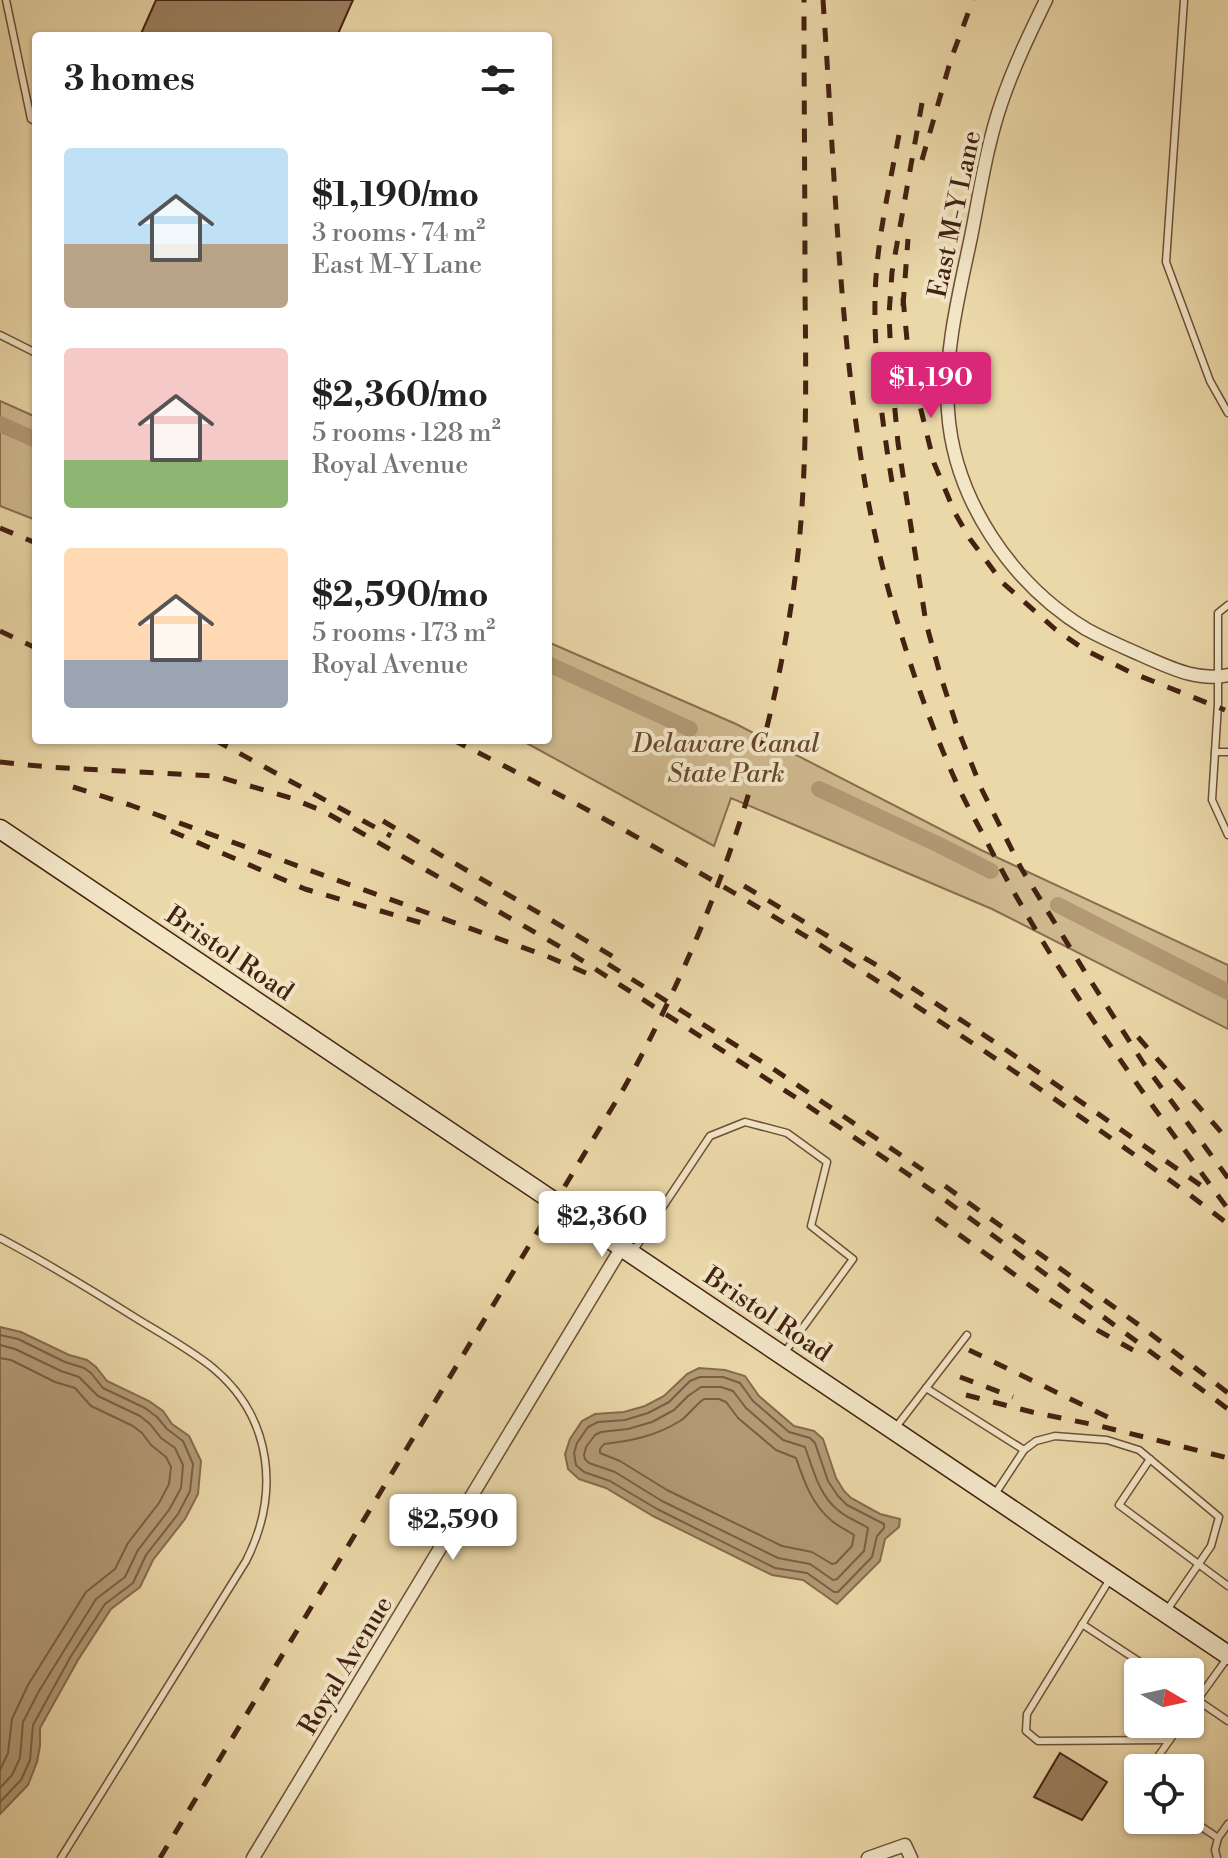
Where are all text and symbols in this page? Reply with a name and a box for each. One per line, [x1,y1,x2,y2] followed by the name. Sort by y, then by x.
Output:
[476,58,520,102] icon: filters
[64,59,195,101] text: 3 homes
[922,128,988,301] street label: East M-Y Lane
[312,175,479,217] text: $1,190/mo
[128,180,224,276] icon: home
[312,217,485,249] text: 3 rooms · 74 m²
[312,249,482,281] text: East M-Y Lane
[866,352,996,420] pin: $1,190
[889,362,973,394] text: $1,190
[312,375,488,417] text: $2,360/mo
[128,380,224,476] icon: home
[312,417,501,449] text: 5 rooms · 128 m²
[312,449,468,481] text: Royal Avenue
[312,575,489,617] text: $2,590/mo
[128,580,224,676] icon: home
[312,617,495,649] text: 5 rooms · 173 m²
[312,649,468,681] text: Royal Avenue
[632,728,820,790] park label: Delaware Canal State Park
[159,899,300,1008] street label: Bristol Road
[537,1191,667,1259] pin: $2,360
[557,1201,647,1233] text: $2,360
[697,1260,838,1369] street label: Bristol Road
[388,1494,518,1562] pin: $2,590
[407,1504,499,1536] text: $2,590
[292,1590,400,1741] street label: Royal Avenue
[1124,1658,1204,1738] north arrow
[1124,1658,1204,1834] map controls
[1124,1754,1204,1834] button: locate

